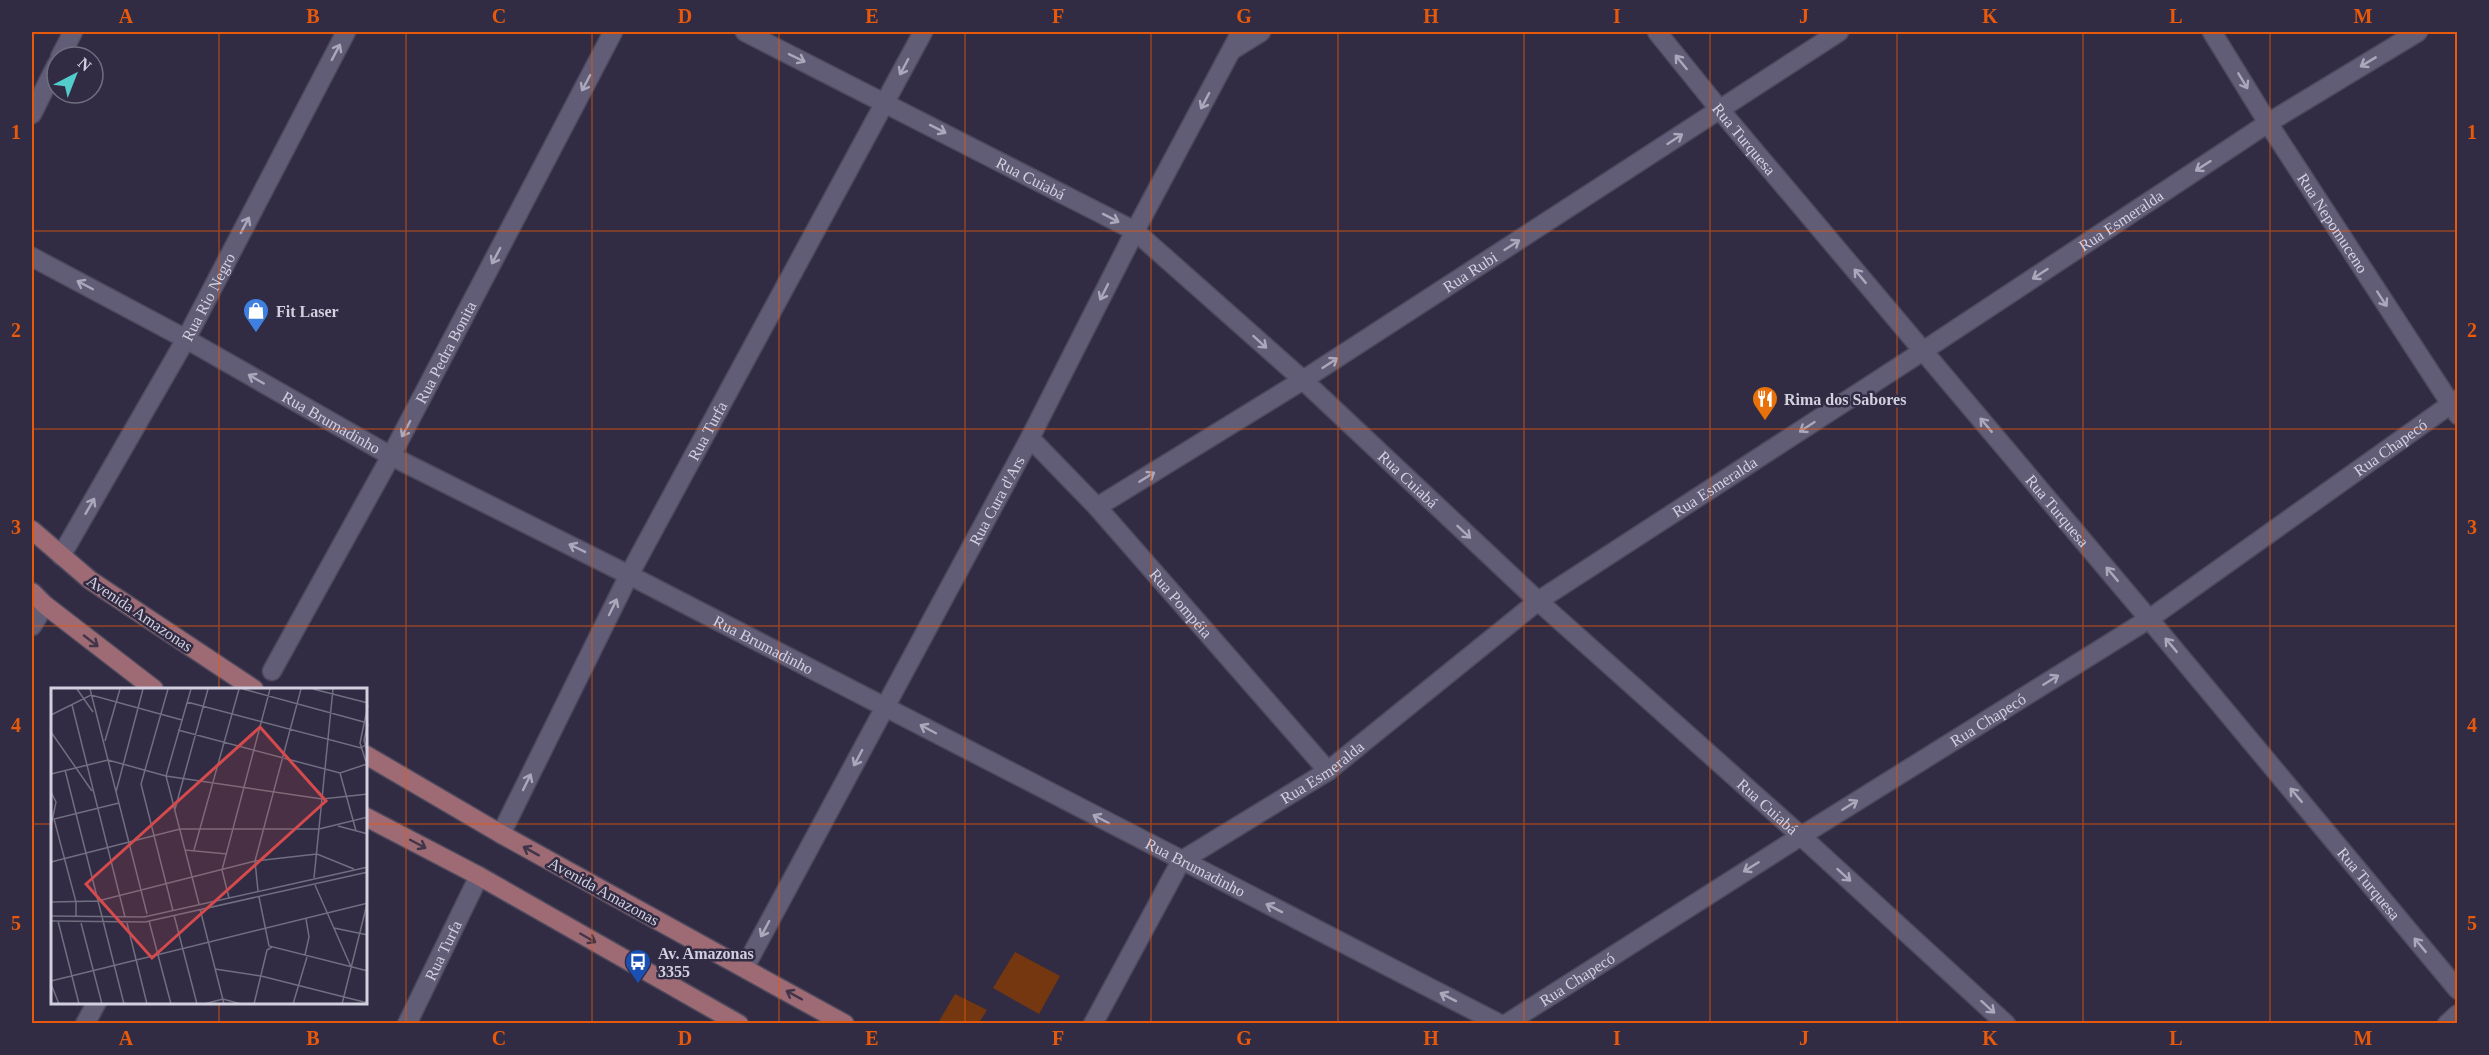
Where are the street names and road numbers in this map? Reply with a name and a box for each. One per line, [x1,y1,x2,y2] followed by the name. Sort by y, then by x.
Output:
[1709,100,1779,178] street label: Rua Turquesa
[993,154,1068,203] street label: Rua Cuiabá
[2294,170,2371,276] street label: Rua Nepomuceno
[2076,187,2166,255] street label: Rua Esmeralda
[1440,248,1501,296] street label: Rua Rubi
[178,250,238,344] street label: Rua Rio Negro
[412,298,480,406] street label: Rua Pedra Bonita
[279,388,383,457] street label: Rua Brumadinho
[685,399,730,463] street label: Rua Turfa
[2351,416,2430,479] street label: Rua Chapecó
[1375,448,1441,511] street label: Rua Cuiabá
[966,453,1028,548] street label: Rua Cura d'Ars
[1669,453,1760,521] street label: Rua Esmeralda
[2022,471,2092,550] street label: Rua Turquesa
[1146,566,1215,641] street label: Rua Pompéia
[84,572,196,655] street label: Avenida Amazonas
[711,612,816,678] street label: Rua Brumadinho
[1947,690,2029,750] street label: Rua Chapecó
[1278,738,1367,807] street label: Rua Esmeralda
[1734,775,1801,838] street label: Rua Cuiabá
[1143,835,1248,900] street label: Rua Brumadinho
[2334,844,2404,923] street label: Rua Turquesa
[546,854,662,929] street label: Avenida Amazonas
[422,918,465,983] street label: Rua Turfa
[1536,949,1618,1009] street label: Rua Chapecó

